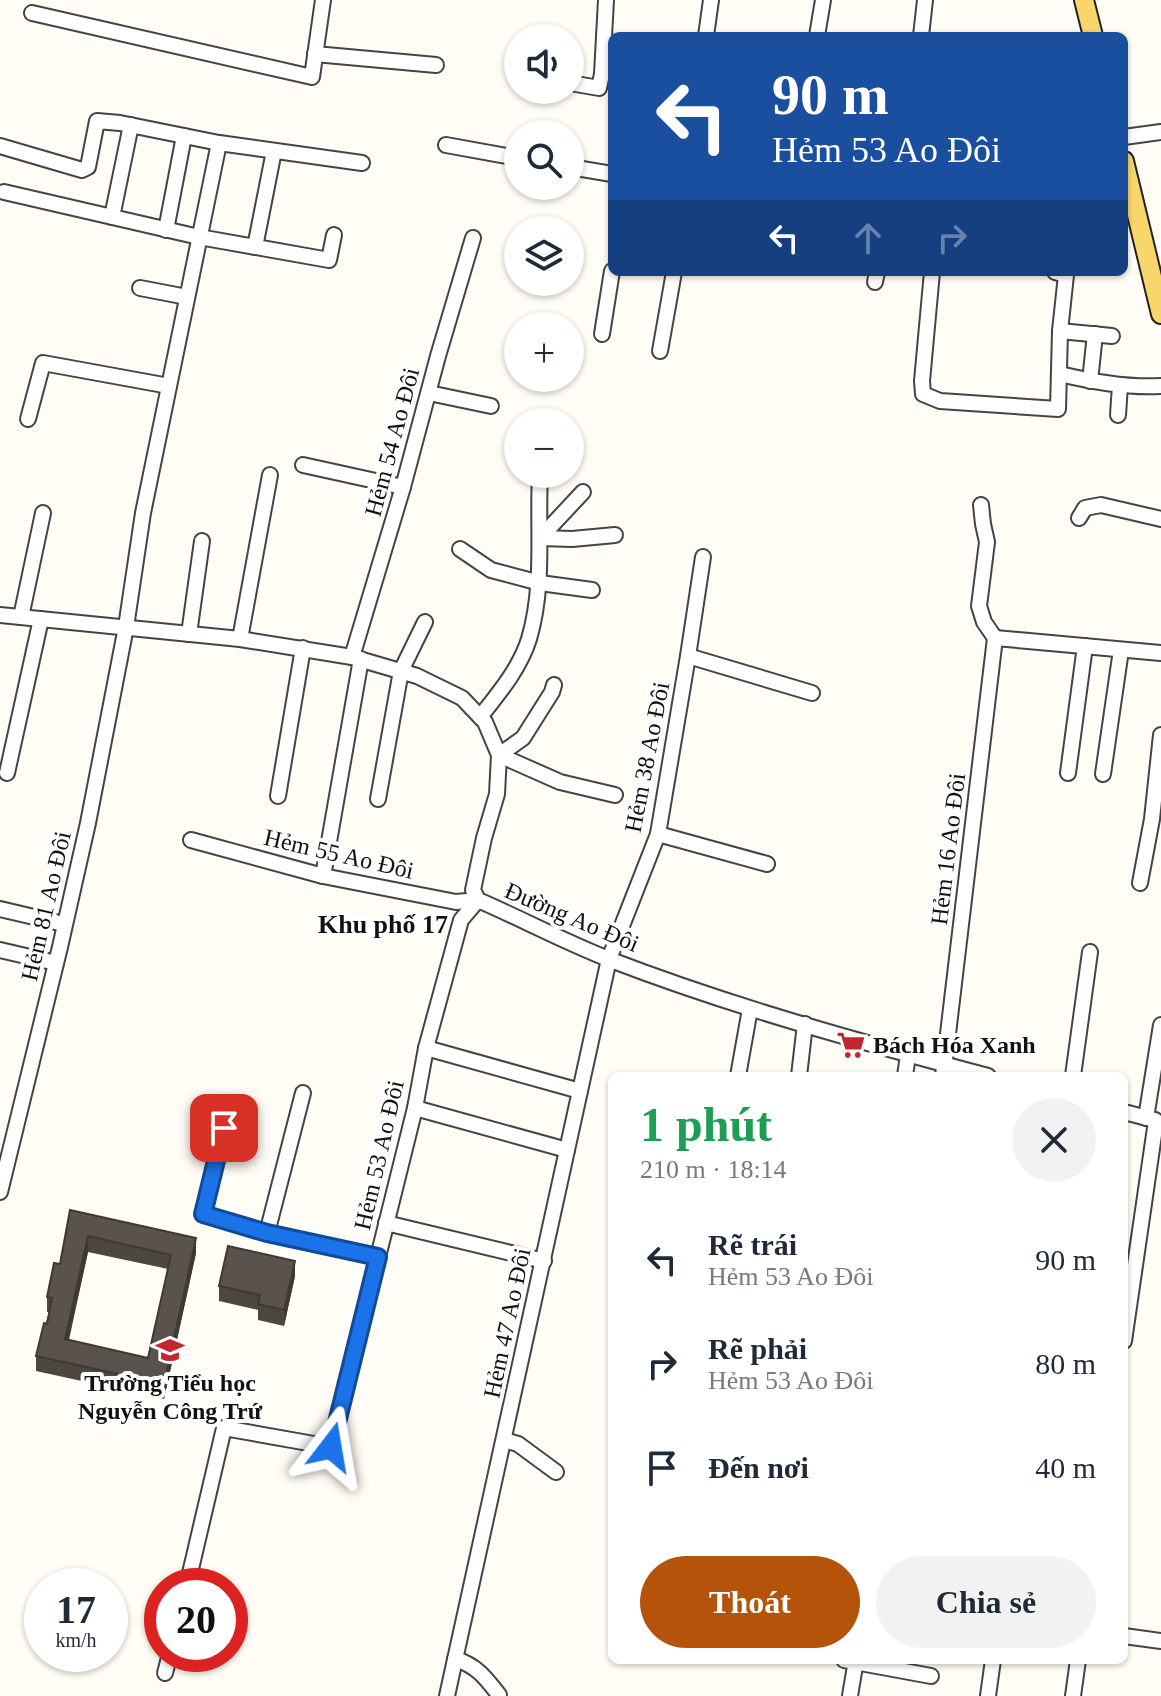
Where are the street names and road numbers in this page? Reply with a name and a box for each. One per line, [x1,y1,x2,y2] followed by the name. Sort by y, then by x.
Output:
[360,365,424,519] street label: Hẻm 54 Ao Đôi
[620,679,674,834] street label: Hẻm 38 Ao Đôi
[926,771,970,926] street label: Hẻm 16 Ao Đôi
[262,824,417,884] street label: Hẻm 55 Ao Đôi
[16,828,76,983] street label: Hẻm 81 Ao Đôi
[501,877,643,957] street label: Đường Ao Đôi
[349,1077,409,1232] street label: Hẻm 53 Ao Đôi
[478,1245,536,1400] street label: Hẻm 47 Ao Đôi

